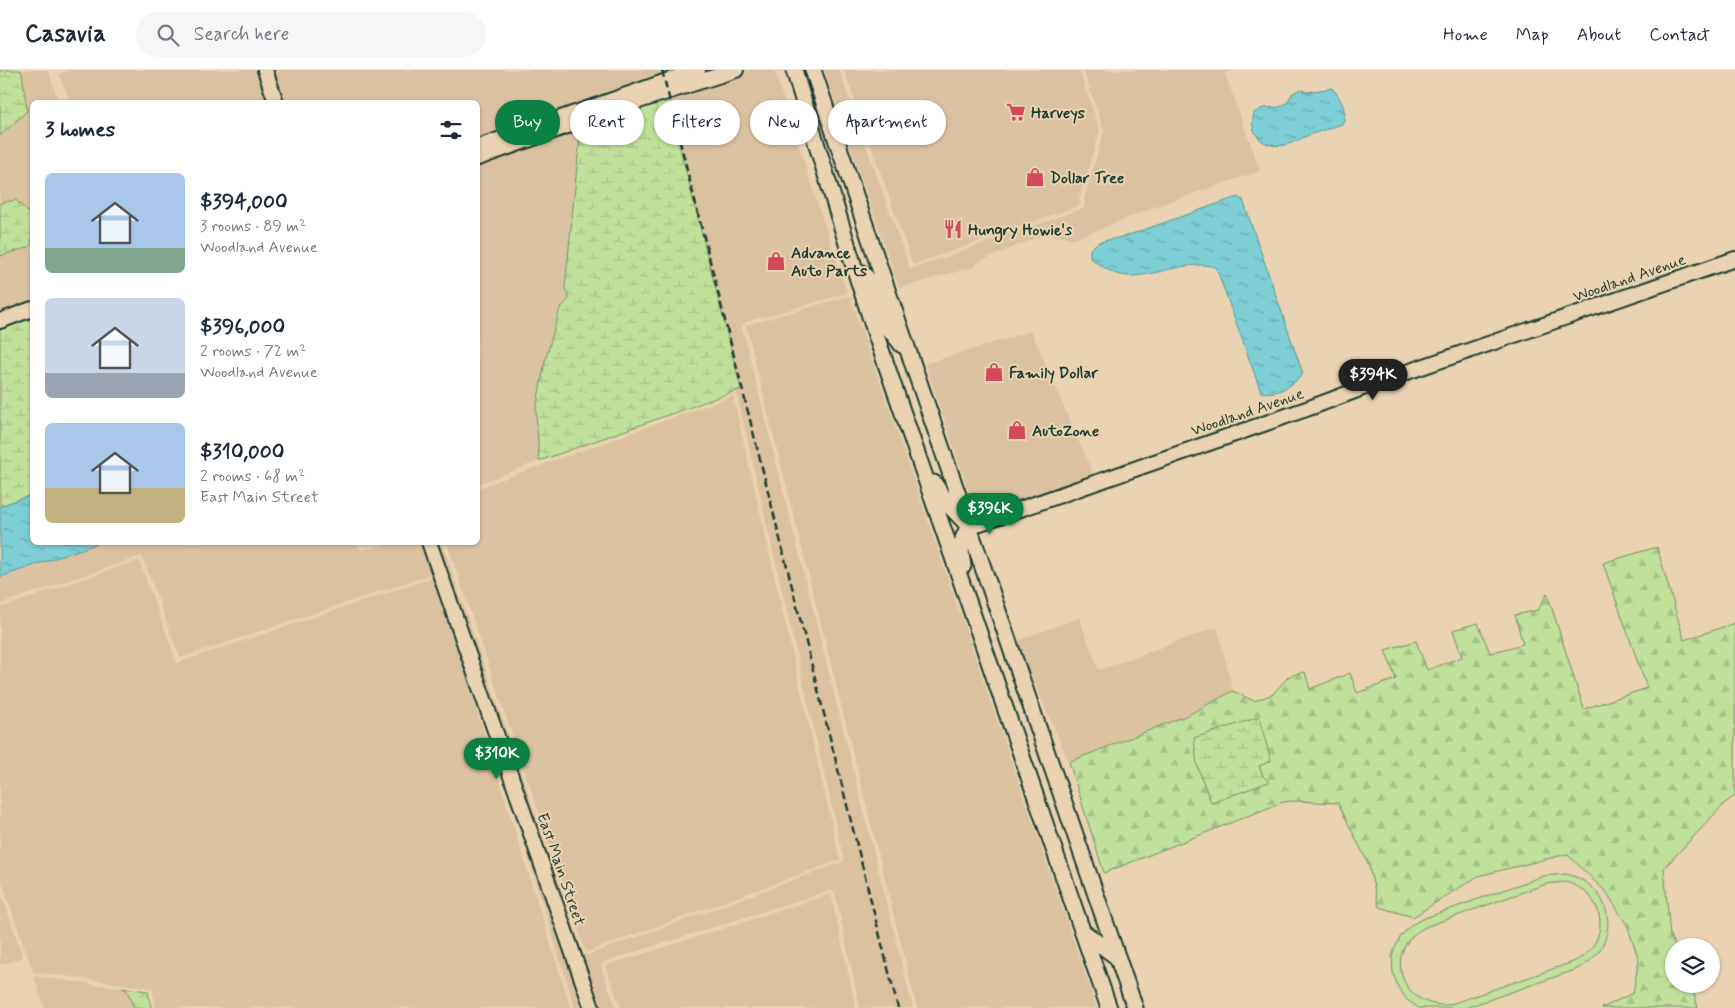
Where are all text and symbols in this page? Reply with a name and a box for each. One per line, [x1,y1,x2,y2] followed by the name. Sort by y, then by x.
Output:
[136,12,486,57] search box
[25,19,106,50] text: Casavia
[154,21,182,49] icon: search
[194,22,289,47] text: Search here
[1443,23,1488,47] text: Home
[1516,23,1549,47] text: Map
[1577,23,1621,47] text: About
[1649,23,1710,47] text: Contact
[495,100,560,145] chip: Buy
[570,100,644,145] chip: Rent
[654,100,740,145] chip: Filters
[750,100,818,145] chip: New
[828,100,946,145] chip: Apartment
[1005,101,1027,123] supermarket icon: Harveys
[1031,103,1085,124] place label: Harveys
[45,116,115,144] text: 3 homes
[437,116,465,144] icon: filters
[1024,166,1046,188] shop icon: Dollar Tree
[1050,168,1124,189] place label: Dollar Tree
[200,188,288,216] text: $394,000
[85,193,145,253] icon: home
[200,216,306,237] text: 3 rooms · 89 m²
[942,218,964,240] restaurant icon: Hungry Howie's
[968,220,1073,243] place label: Hungry Howie's
[200,237,318,258] text: Woodland Avenue
[791,243,867,282] place label: Advance Auto Parts
[1570,249,1689,308] street label: Woodland Avenue
[765,250,787,272] shop icon: Advance Auto Parts
[200,313,285,341] text: $396,000
[85,318,145,378] icon: home
[200,341,306,362] text: 2 rooms · 72 m²
[1338,358,1408,401] pin: $394K
[983,361,1005,383] shop icon: Family Dollar
[200,362,318,383] text: Woodland Avenue
[1009,363,1098,384] place label: Family Dollar
[1350,364,1396,385] text: $394K
[1188,383,1307,442] street label: Woodland Avenue
[1006,419,1028,441] shop icon: AutoZone
[1032,421,1099,442] place label: AutoZone
[200,438,284,466] text: $310,000
[85,443,145,503] icon: home
[200,466,305,487] text: 2 rooms · 68 m²
[200,487,318,508] text: East Main Street
[955,492,1025,535] pin: $396K
[967,498,1013,519] text: $396K
[462,738,532,780] pin: $310K
[475,743,519,764] text: $310K
[531,810,590,929] street label: East Main Street
[1665,938,1720,993] map controls
[1665,938,1720,993] button: layers

